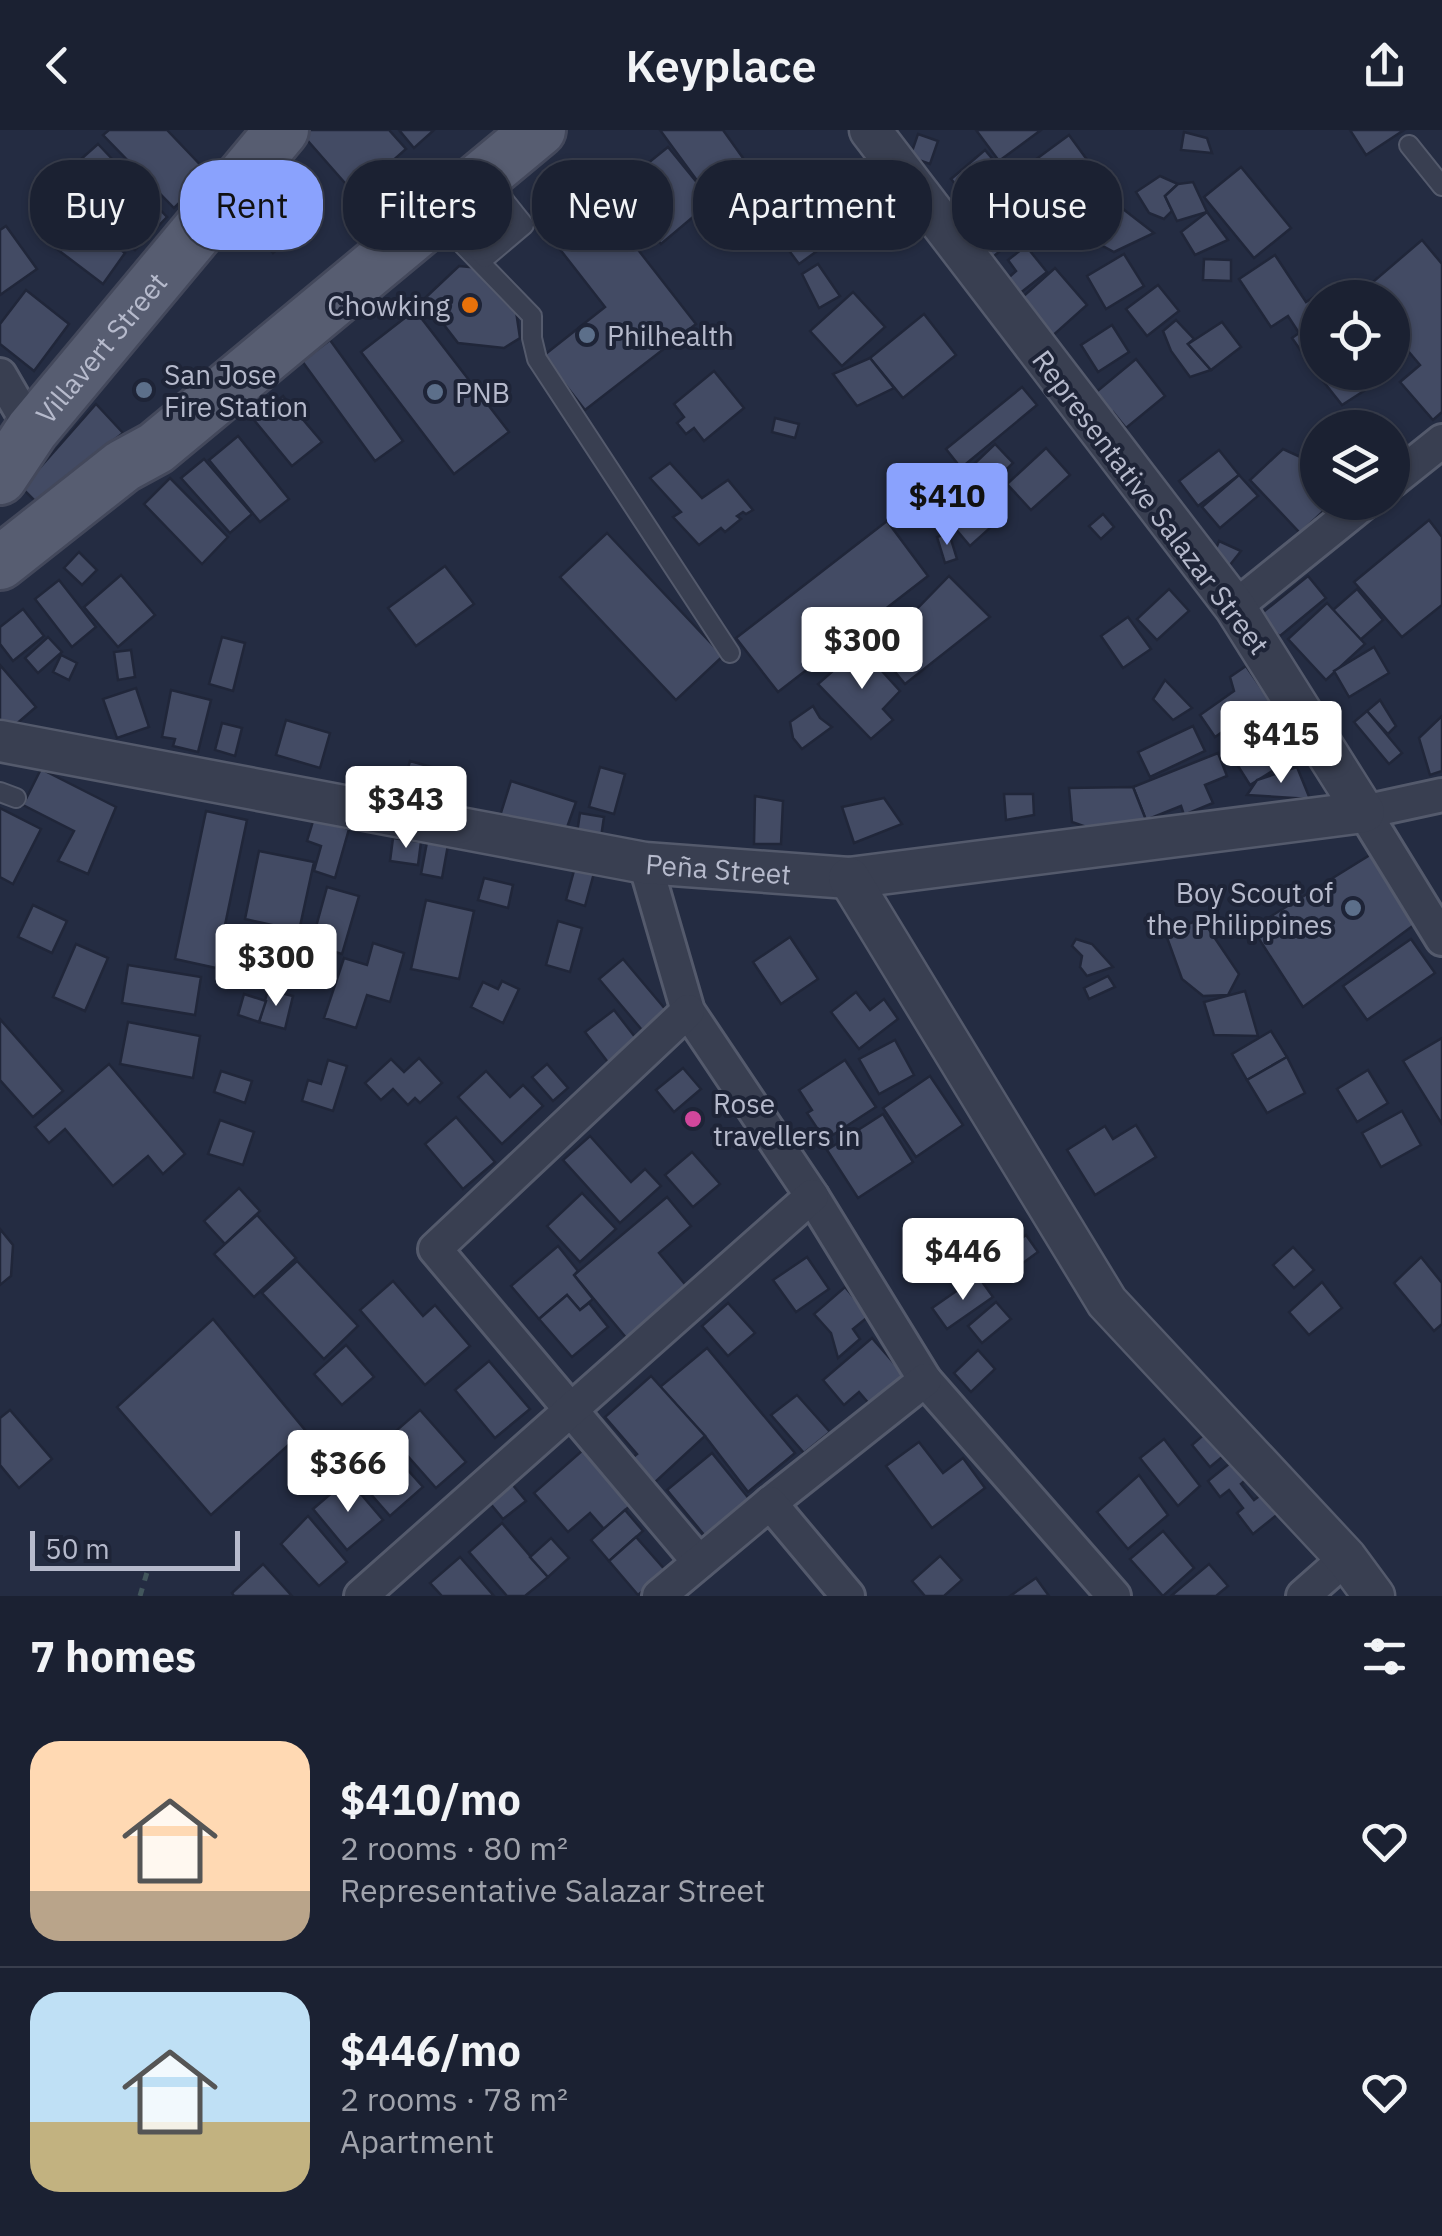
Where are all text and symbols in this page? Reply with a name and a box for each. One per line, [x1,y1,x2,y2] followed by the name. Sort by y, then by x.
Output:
[625,36,817,94] text: Keyplace
[30,38,85,93] icon: back
[1357,38,1412,93] icon: share
[30,160,160,250] chip: Buy
[180,160,323,250] chip: Rent
[343,160,512,250] chip: Filters
[532,160,673,250] chip: New
[693,160,932,250] chip: Apartment
[952,160,1122,250] chip: House
[27,264,175,431] street label: Villavert Street
[1300,280,1410,520] map controls
[1300,280,1410,390] button: locate
[327,287,450,324] place label: Chowking
[459,294,481,316] marker: Chowking
[607,317,734,354] place label: Philhealth
[576,324,598,346] marker: Philhealth
[1024,342,1278,662] street label: Representative Salazar Street
[164,356,308,425] place label: San Jose Fire Station
[455,374,510,411] place label: PNB
[133,379,155,401] marker: San Jose Fire Station
[424,381,446,403] marker: PNB
[1300,410,1410,520] button: layers
[888,463,1006,548] pin: $410
[909,474,985,516] text: $410
[803,607,921,692] pin: $300
[824,618,900,660] text: $300
[1222,701,1340,786] pin: $415
[1243,712,1319,754] text: $415
[347,766,465,851] pin: $343
[368,777,444,819] text: $343
[644,845,793,892] street label: Peña Street
[1146,874,1333,943] place label: Boy Scout of the Philippines
[1342,897,1364,919] marker: Boy Scout of the Philippines
[217,924,335,1009] pin: $300
[238,935,314,977] text: $300
[713,1085,861,1154] place label: Rose travellers in
[682,1108,704,1130] marker: Rose travellers in
[904,1218,1022,1303] pin: $446
[925,1229,1001,1271] text: $446
[289,1430,407,1515] pin: $366
[310,1441,386,1483] text: $366
[30,1526,240,1570] scale bar
[45,1530,110,1567] text: 50 m
[30,1629,196,1684] text: 7 homes
[1357,1629,1412,1684] icon: filters
[340,1772,521,1827] text: $410/mo
[110,1781,230,1901] icon: home
[1357,1814,1412,1869] icon: heart
[340,1827,568,1869] text: 2 rooms · 80 m²
[340,1869,765,1911] text: Representative Salazar Street
[340,2023,521,2078] text: $446/mo
[110,2032,230,2152] icon: home
[1357,2065,1412,2120] icon: heart
[340,2078,568,2120] text: 2 rooms · 78 m²
[340,2120,494,2162] text: Apartment

